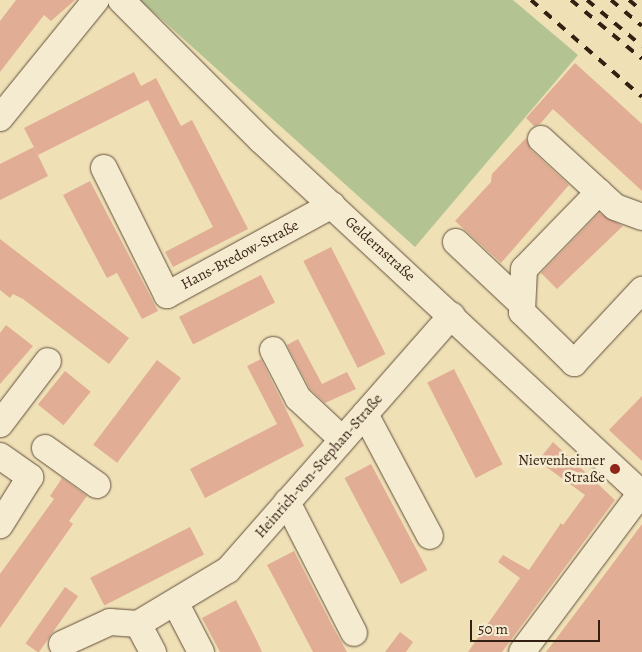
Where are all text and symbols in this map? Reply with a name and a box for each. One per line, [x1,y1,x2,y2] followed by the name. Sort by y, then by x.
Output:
[341,213,419,285] street label: Geldernstraße
[178,216,302,294] street label: Hans-Bredow-Straße
[251,390,387,542] street label: Heinrich-von-Stephan-Straße
[518,451,605,486] place label: Nievenheimer Straße
[609,463,621,475] marker: Nievenheimer Straße
[472,610,602,642] scale bar
[478,619,508,639] text: 50 m

